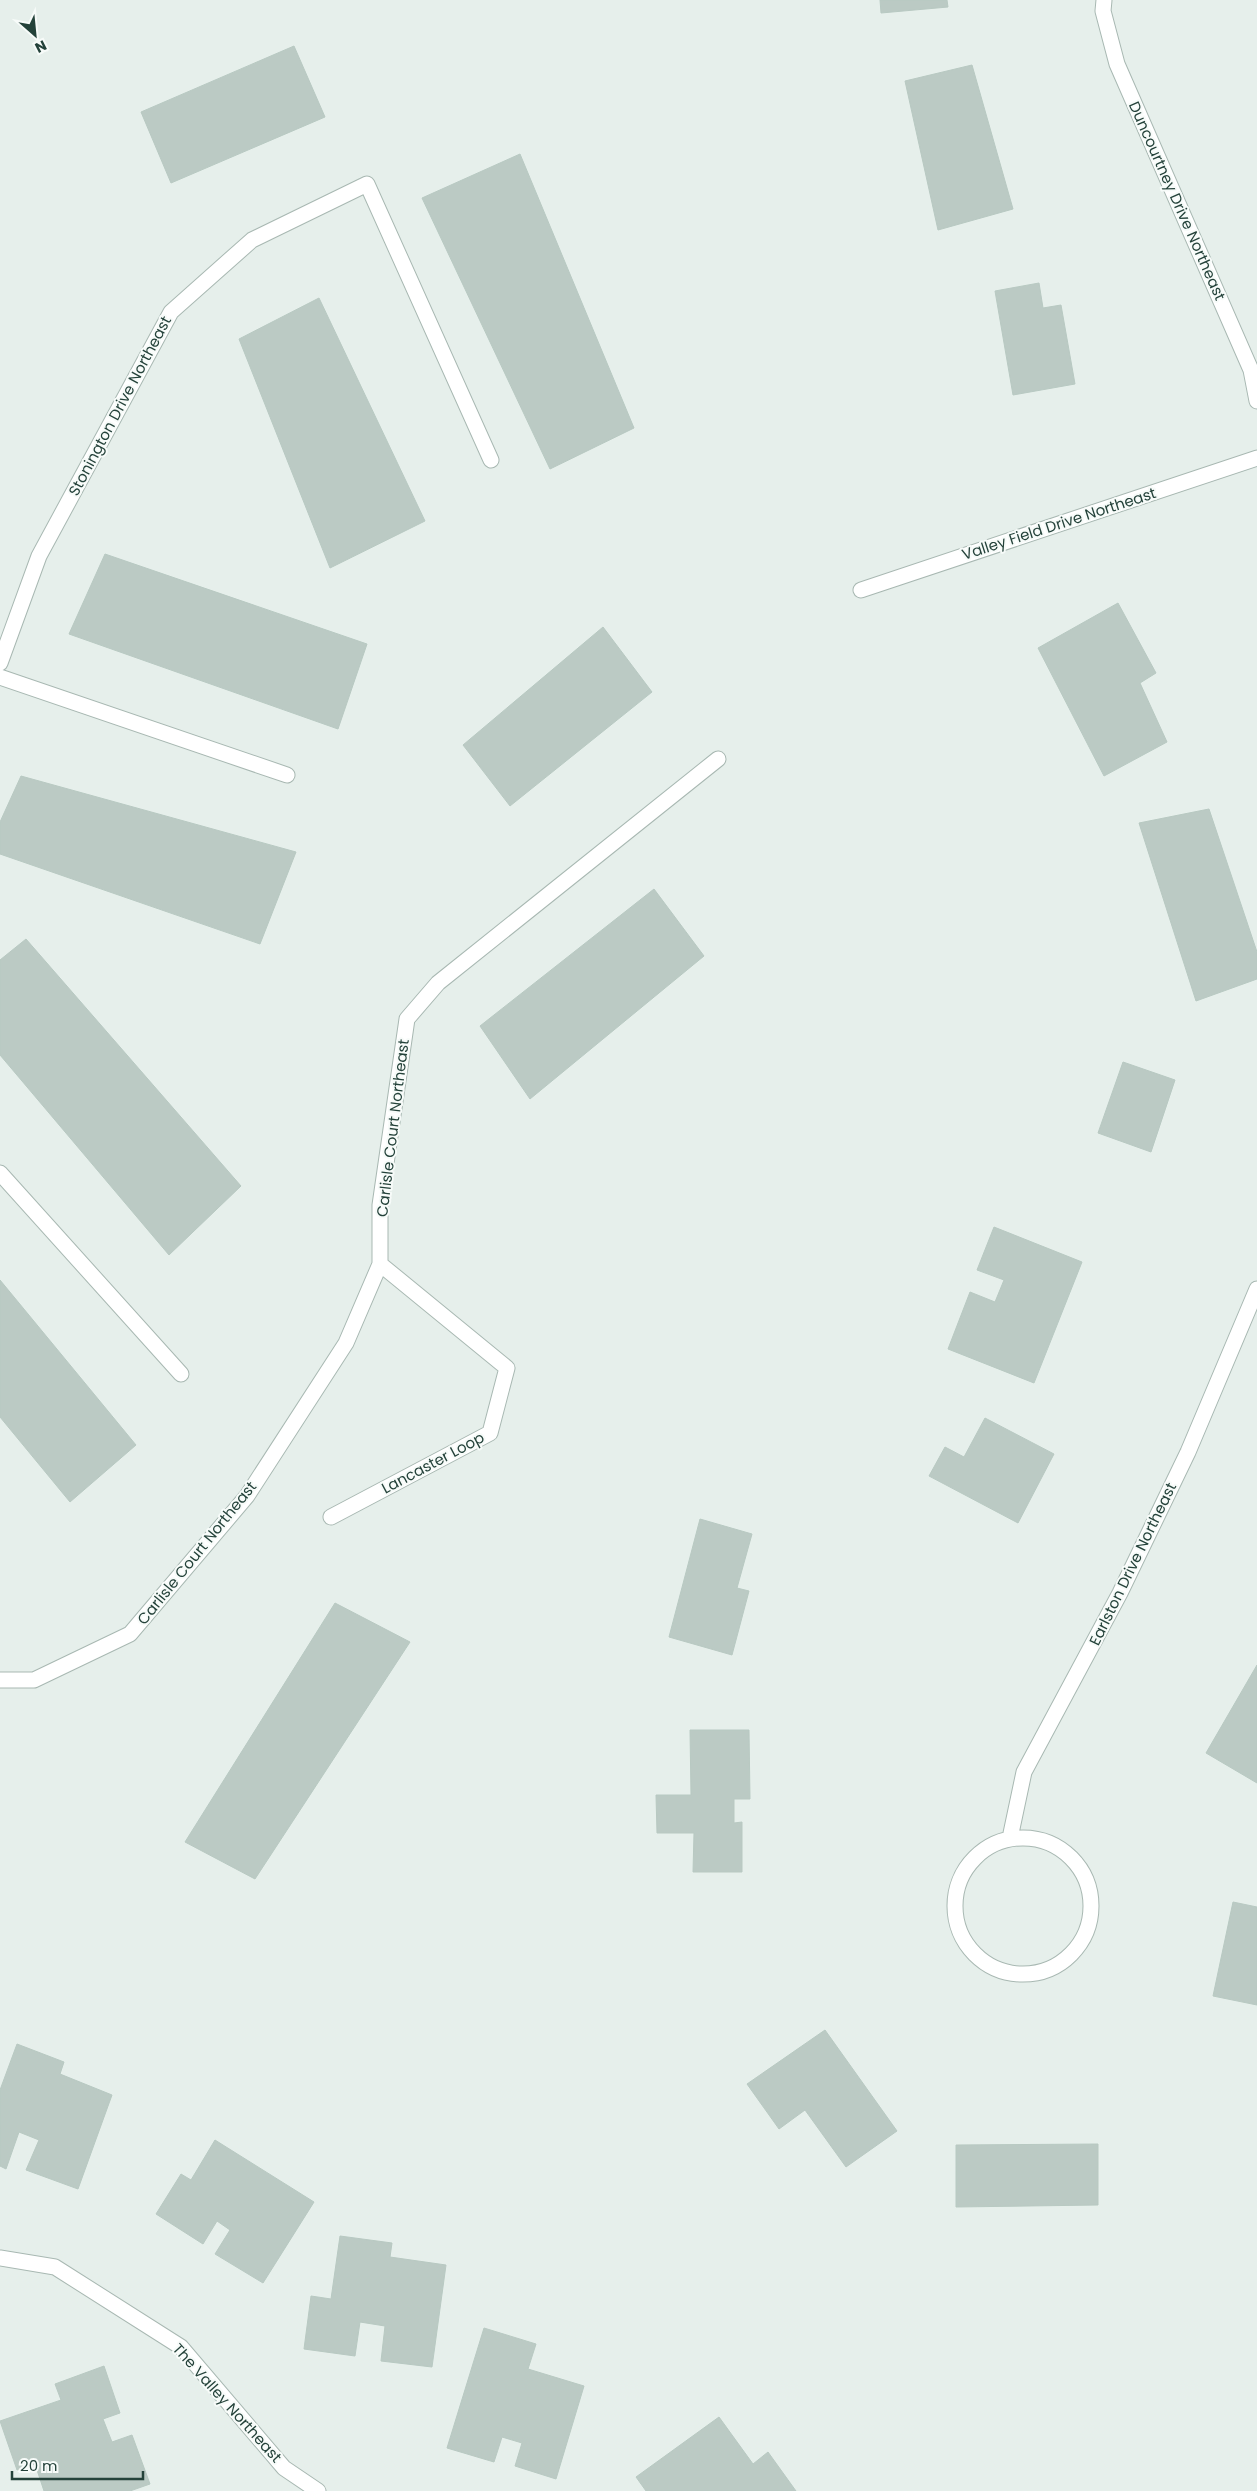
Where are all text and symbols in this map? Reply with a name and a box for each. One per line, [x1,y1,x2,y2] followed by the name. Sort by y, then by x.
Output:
[10,10,60,60] north arrow
[32,35,50,58] text: N
[1124,98,1231,304] street label: Duncourtney Drive Northeast
[63,312,176,499] street label: Stonington Drive Northeast
[959,482,1159,565] street label: Valley Field Drive Northeast
[371,1038,414,1218] street label: Carlisle Court Northeast
[378,1427,488,1498] street label: Lancaster Loop
[132,1477,261,1629] street label: Carlisle Court Northeast
[1084,1479,1181,1649] street label: Earlston Drive Northeast
[168,2338,287,2467] street label: The Valley Northeast
[12,2448,144,2480] scale bar
[20,2455,58,2476] text: 20 m

